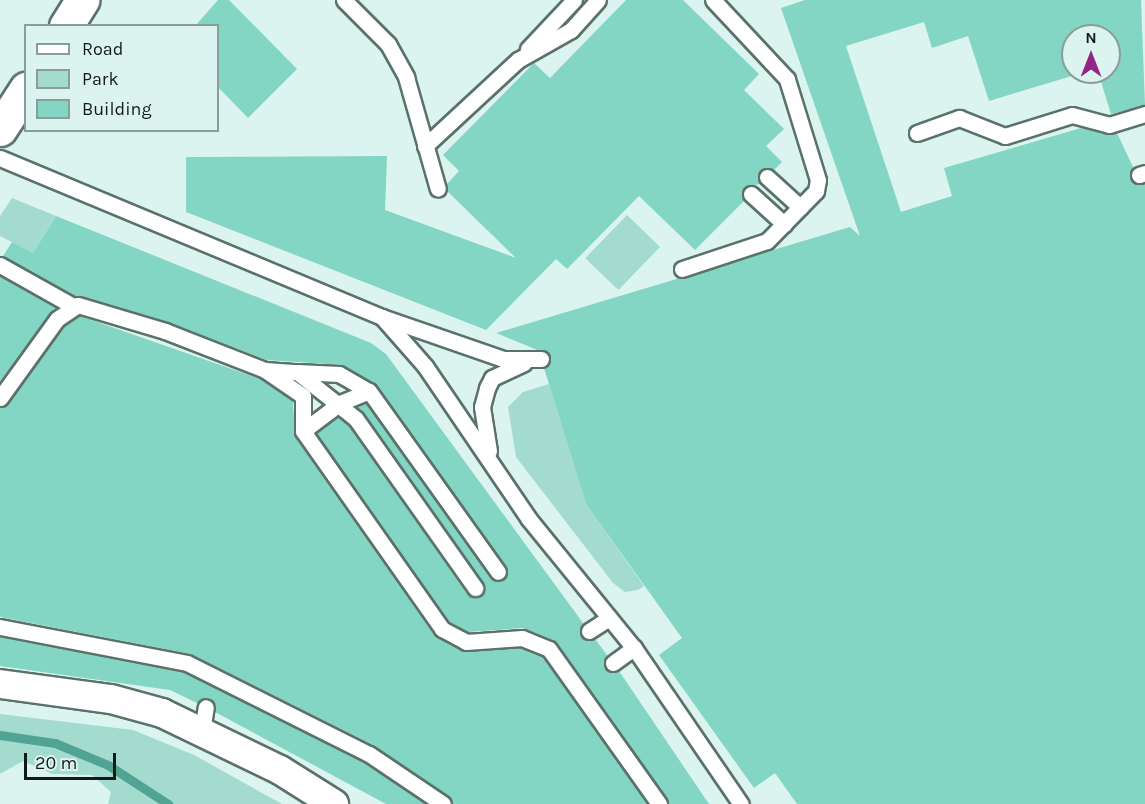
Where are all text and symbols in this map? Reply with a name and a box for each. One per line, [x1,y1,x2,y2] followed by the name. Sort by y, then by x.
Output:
[24,24,219,132] legend
[1061,24,1121,84] north arrow
[1085,28,1097,47] text: N
[82,38,123,60] text: Road
[82,68,119,90] text: Park
[82,98,152,120] text: Building
[27,741,118,779] scale bar
[35,752,77,774] text: 20 m

